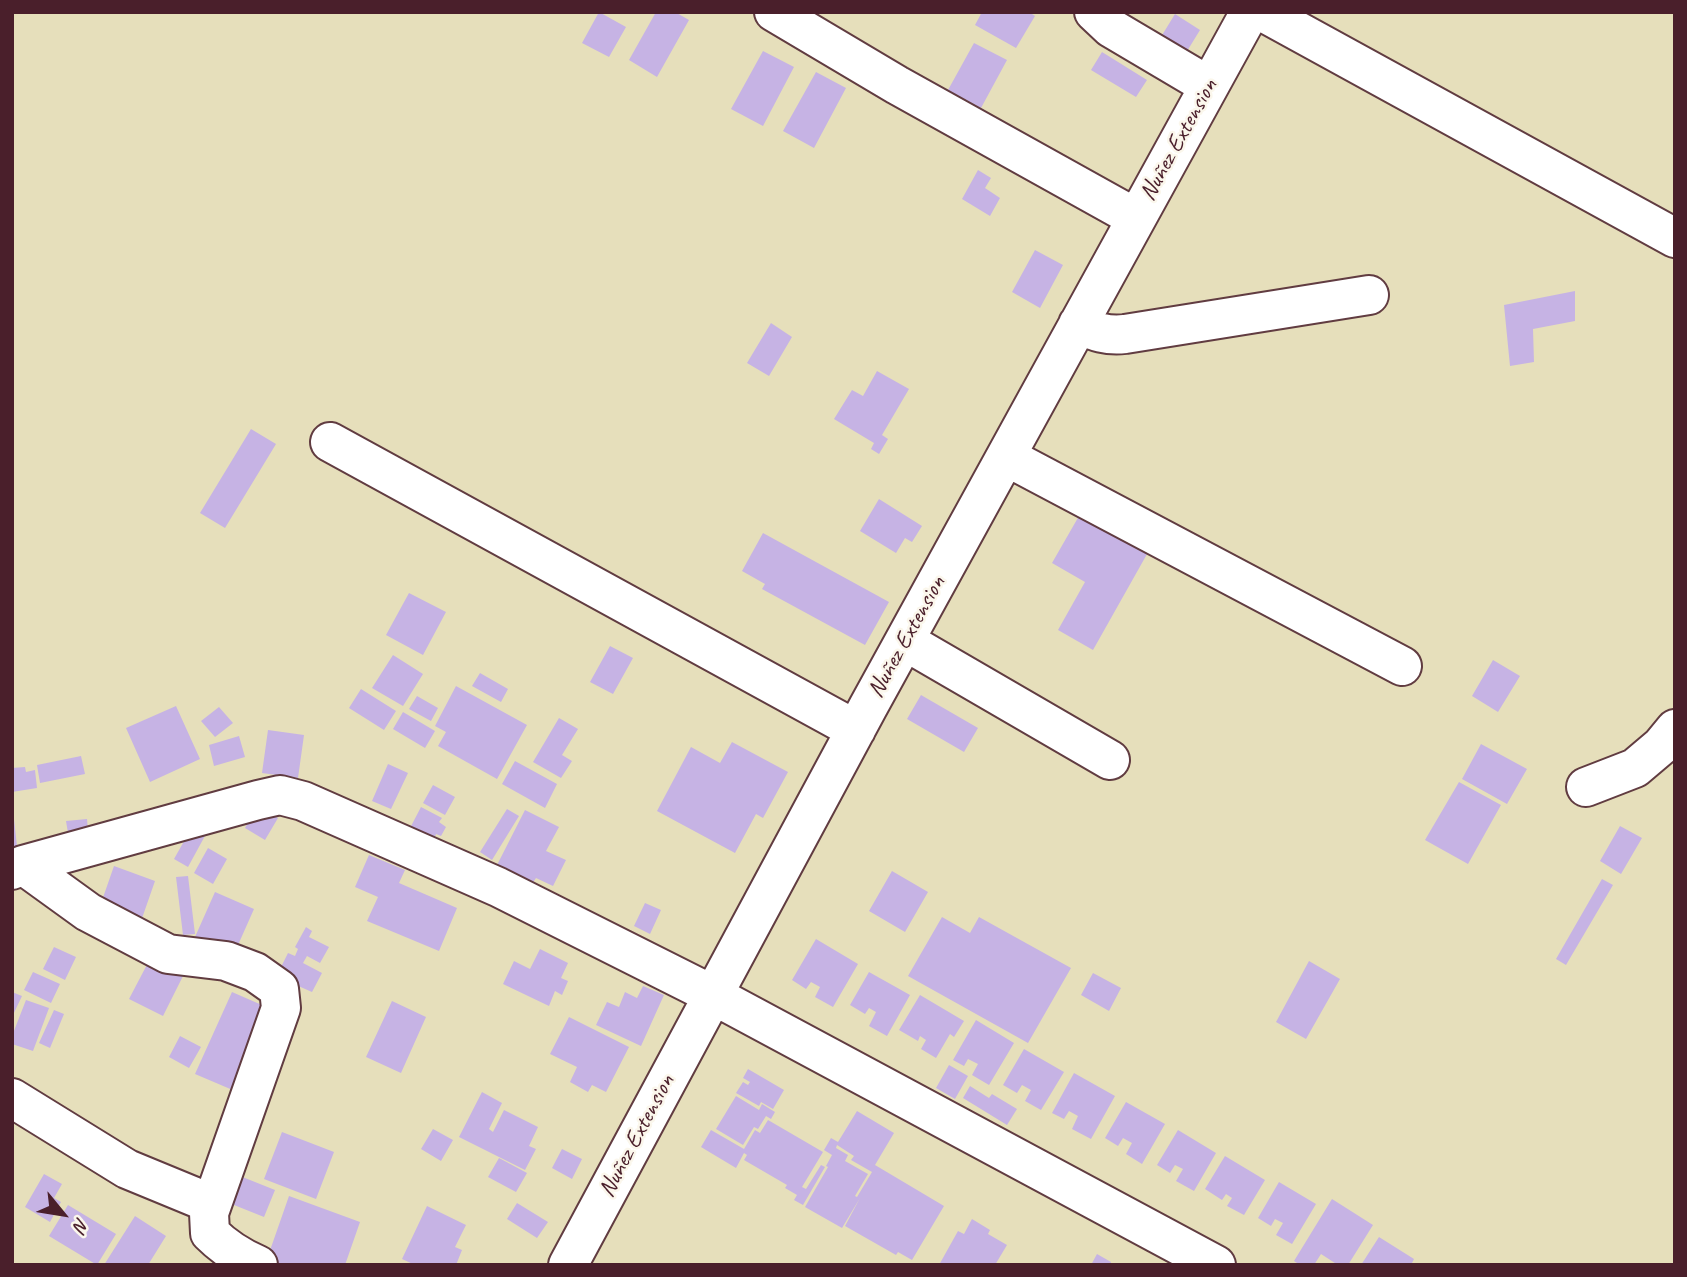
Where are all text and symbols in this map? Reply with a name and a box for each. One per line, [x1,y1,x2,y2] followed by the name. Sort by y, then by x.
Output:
[1134,74,1224,206] street label: Nuñez Extension
[862,571,952,703] street label: Nuñez Extension
[593,1070,681,1202] street label: Nuñez Extension
[28,1179,98,1249] north arrow
[68,1213,95,1236] text: N

